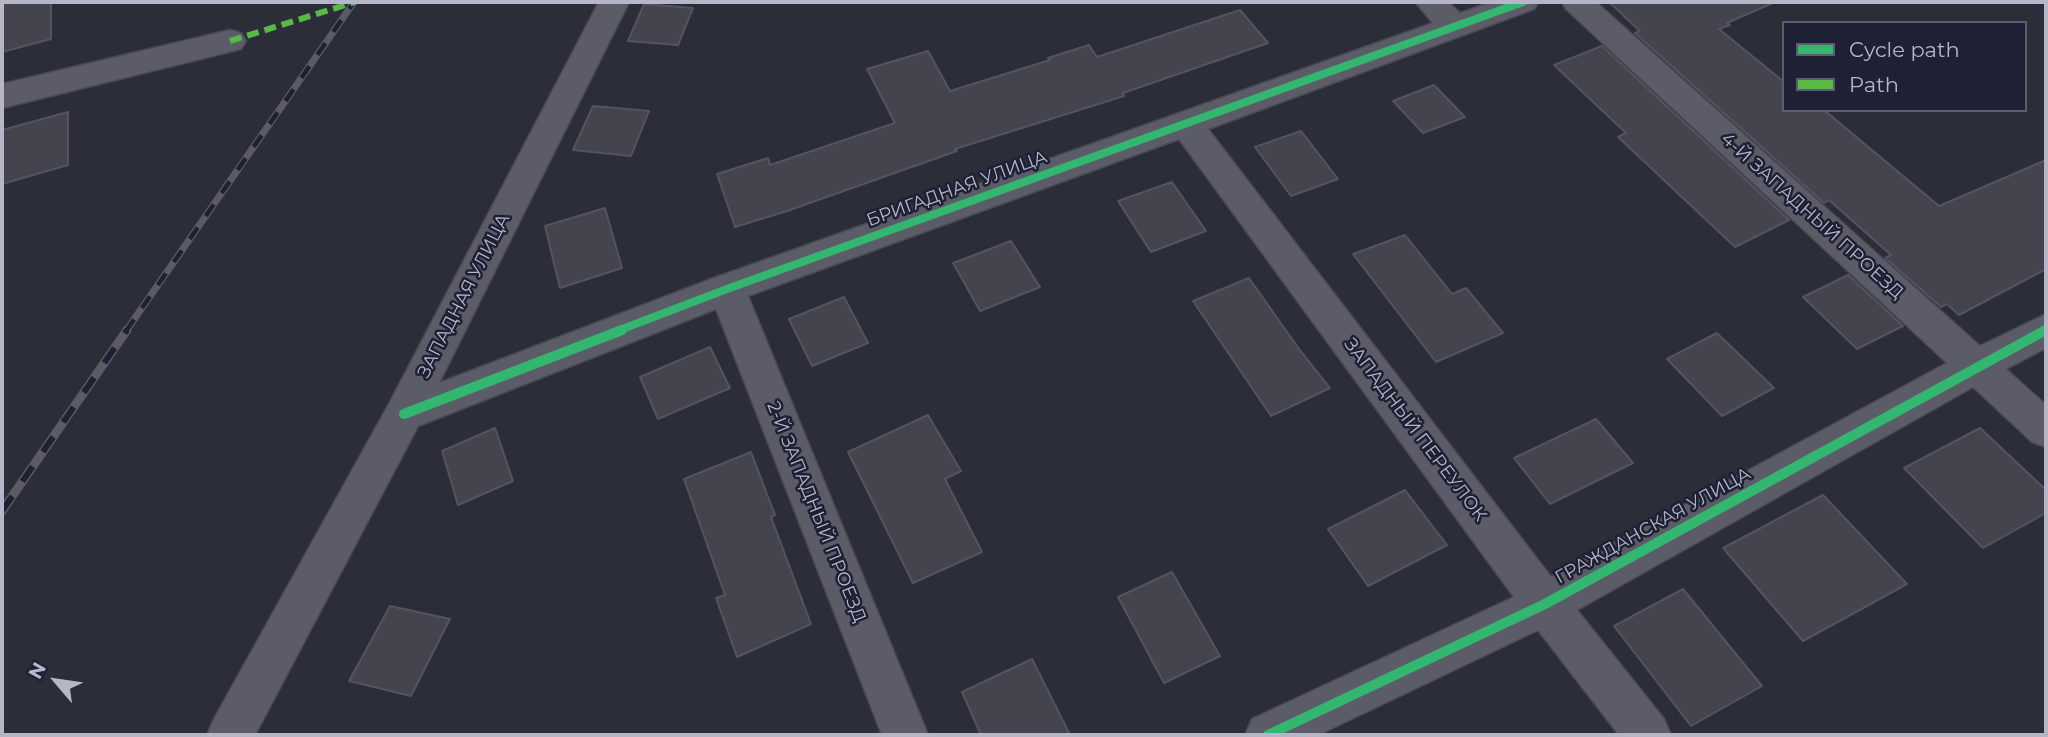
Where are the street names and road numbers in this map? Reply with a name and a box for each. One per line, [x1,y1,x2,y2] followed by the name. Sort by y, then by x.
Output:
[1716,128,1908,304] street label: 4-Й ЗАПАДНЫЙ ПРОЕЗД
[864,146,1050,232] street label: БРИГАДНАЯ УЛИЦА
[413,210,515,382] street label: ЗАПАДНАЯ УЛИЦА
[1339,334,1491,526] street label: ЗАПАДНЫЙ ПЕРЕУЛОК
[762,399,870,625] street label: 2-Й ЗАПАДНЫЙ ПРОЕЗД
[1551,463,1755,589] street label: ГРАЖДАНСКАЯ УЛИЦА

